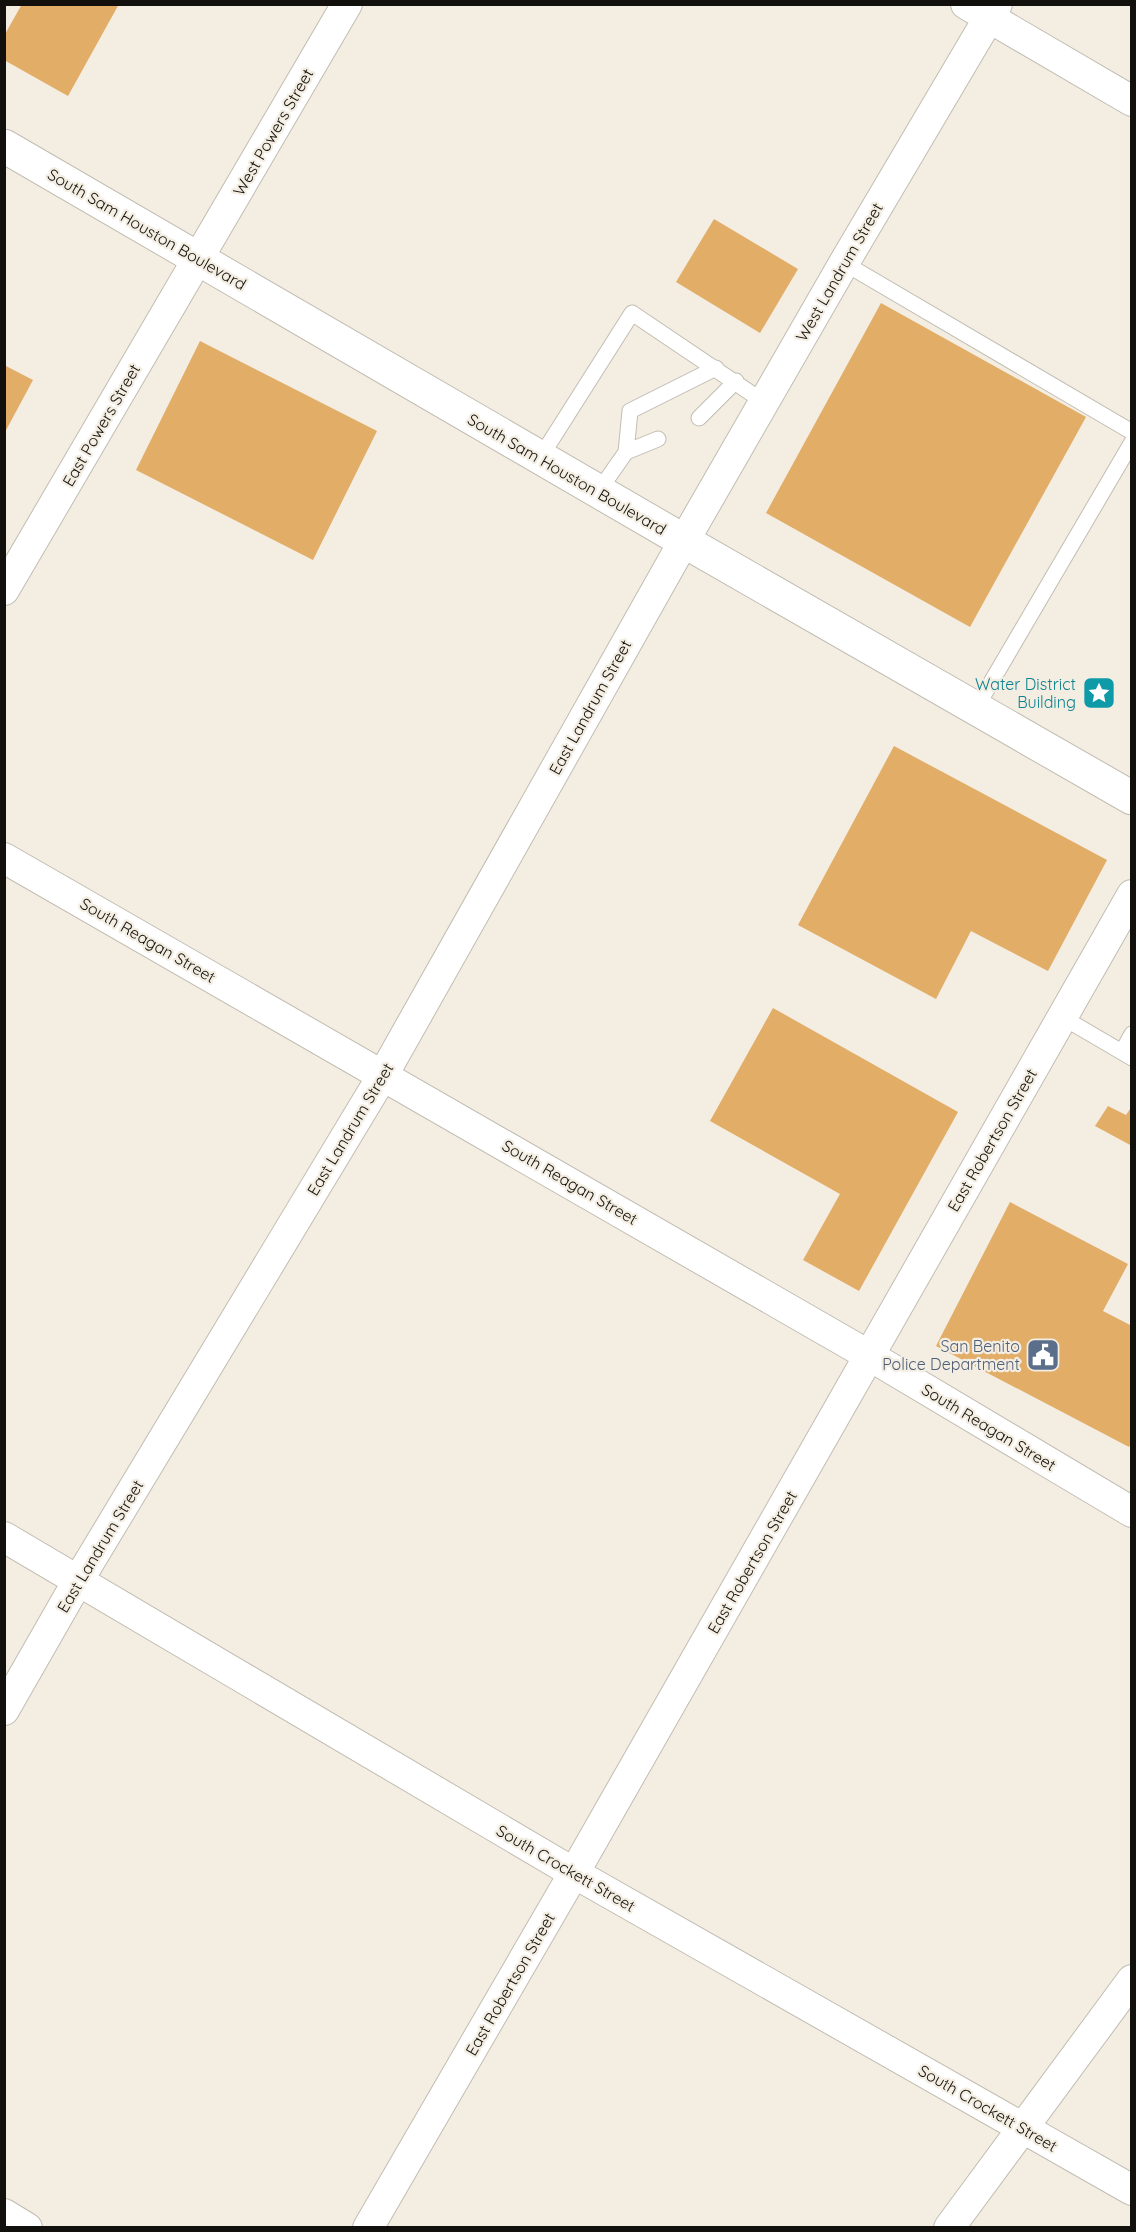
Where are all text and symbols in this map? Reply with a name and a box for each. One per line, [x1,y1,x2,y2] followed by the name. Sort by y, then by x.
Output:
[228,65,318,199] street label: West Powers Street
[44,164,250,294] street label: South Sam Houston Boulevard
[791,199,887,345] street label: West Landrum Street
[58,360,144,490] street label: East Powers Street
[464,409,670,539] street label: South Sam Houston Boulevard
[545,636,635,778] street label: East Landrum Street
[975,674,1076,712] place label: Water District Building
[1081,675,1117,711] place icon: Water District Building
[77,893,219,987] street label: South Reagan Street
[302,1059,398,1199] street label: East Landrum Street
[943,1065,1041,1215] street label: East Robertson Street
[499,1135,641,1229] street label: South Reagan Street
[882,1336,1020,1374] place label: San Benito Police Department
[1025,1337,1061,1373] public building icon: San Benito Police Department
[918,1379,1060,1475] street label: South Reagan Street
[52,1476,148,1616] street label: East Landrum Street
[703,1487,801,1637] street label: East Robertson Street
[493,1820,639,1916] street label: South Crockett Street
[461,1909,559,2059] street label: East Robertson Street
[915,2060,1061,2156] street label: South Crockett Street

